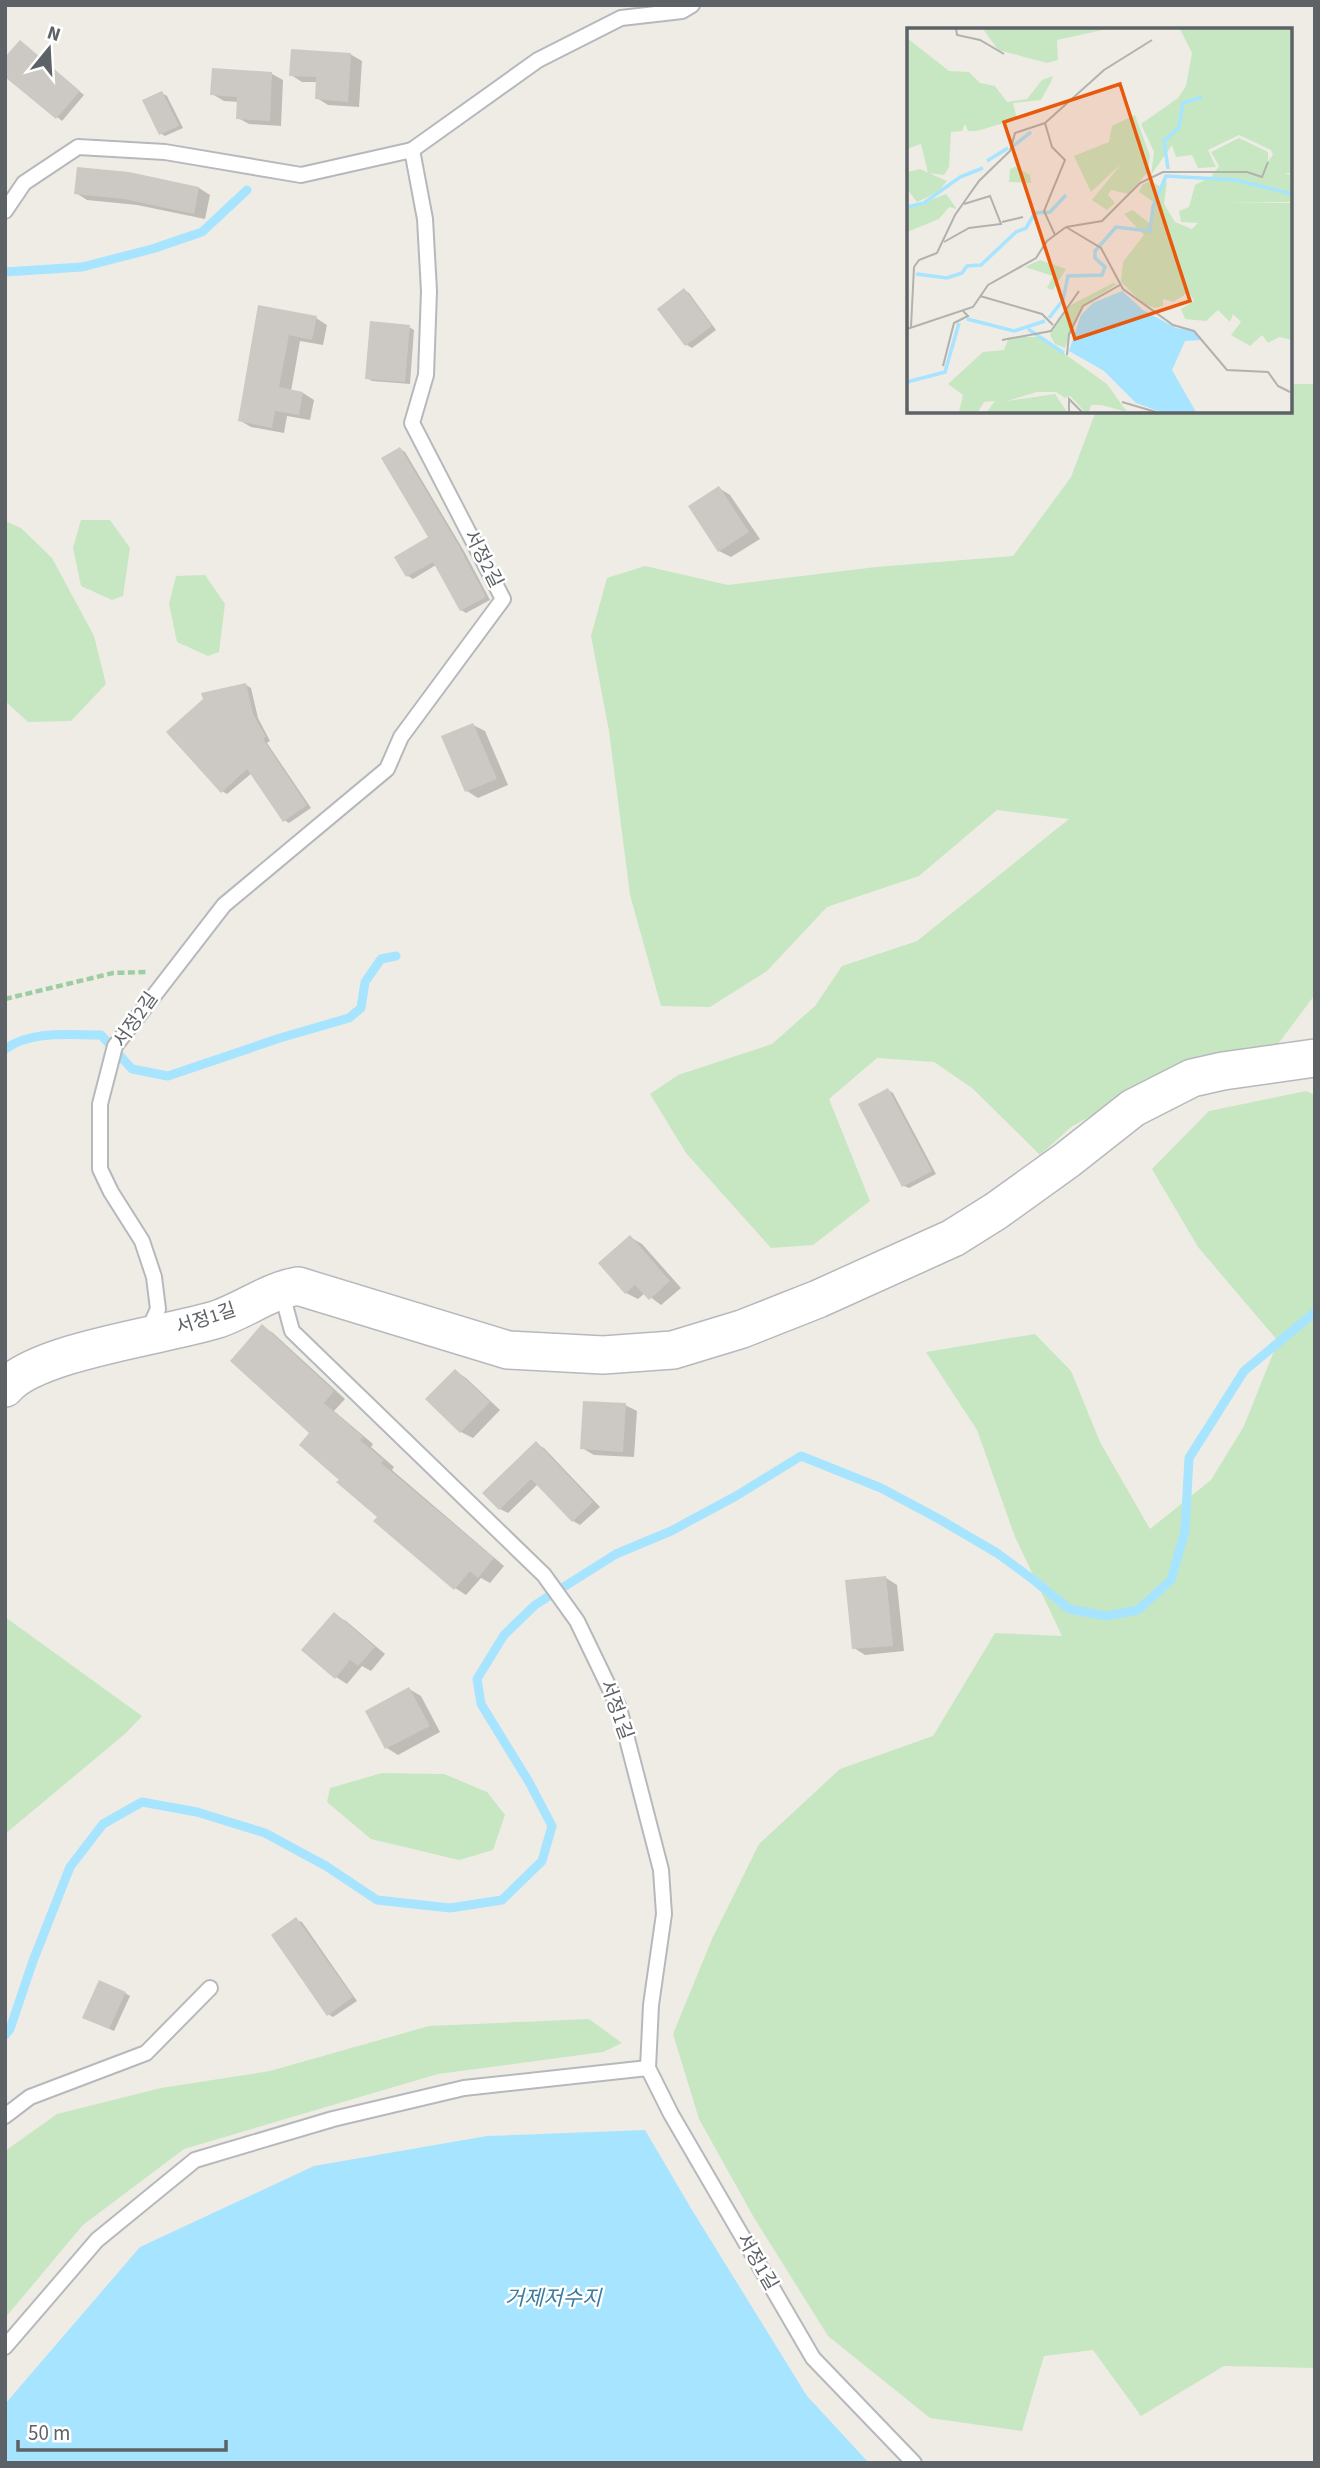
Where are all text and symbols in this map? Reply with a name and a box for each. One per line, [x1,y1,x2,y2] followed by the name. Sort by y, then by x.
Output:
[14,14,84,84] north arrow
[44,19,64,49] text: N
[907,28,1292,413] inset map
[457,525,509,593] street label: 서정2길
[107,987,165,1053] street label: 서정2길
[172,1297,240,1341] street label: 서정1길
[593,1676,639,1744] street label: 서정1길
[730,2228,784,2296] street label: 서정1길
[505,2283,603,2313] water label: 거제저수지
[18,2408,226,2452] scale bar
[28,2418,70,2448] text: 50 m

